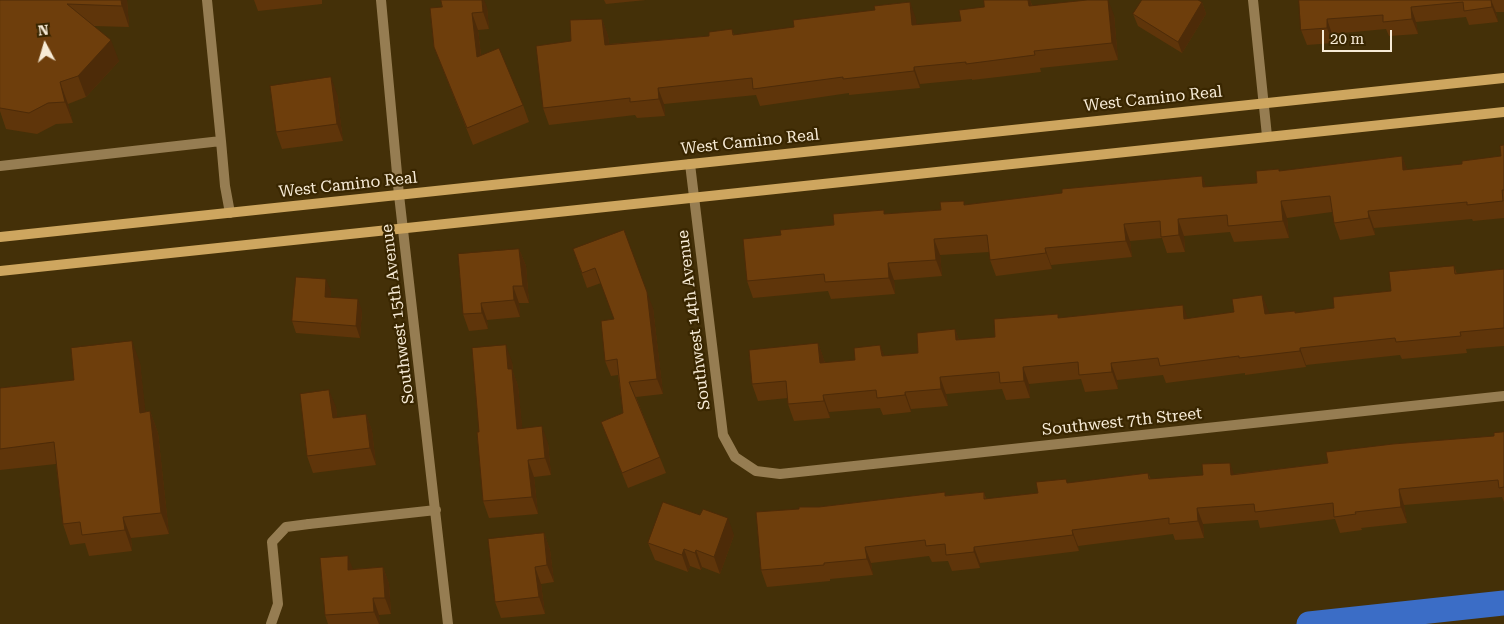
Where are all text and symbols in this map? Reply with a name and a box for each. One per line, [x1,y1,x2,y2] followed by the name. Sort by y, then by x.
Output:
[20,20,70,70] north arrow
[1324,20,1394,52] scale bar
[37,22,50,39] text: N
[1330,30,1364,48] text: 20 m
[1083,82,1223,116] street label: West Camino Real
[680,125,820,159] street label: West Camino Real
[278,168,418,202] street label: West Camino Real
[377,223,419,405] street label: Southwest 15th Avenue
[673,229,715,411] street label: Southwest 14th Avenue
[1041,404,1203,440] street label: Southwest 7th Street

